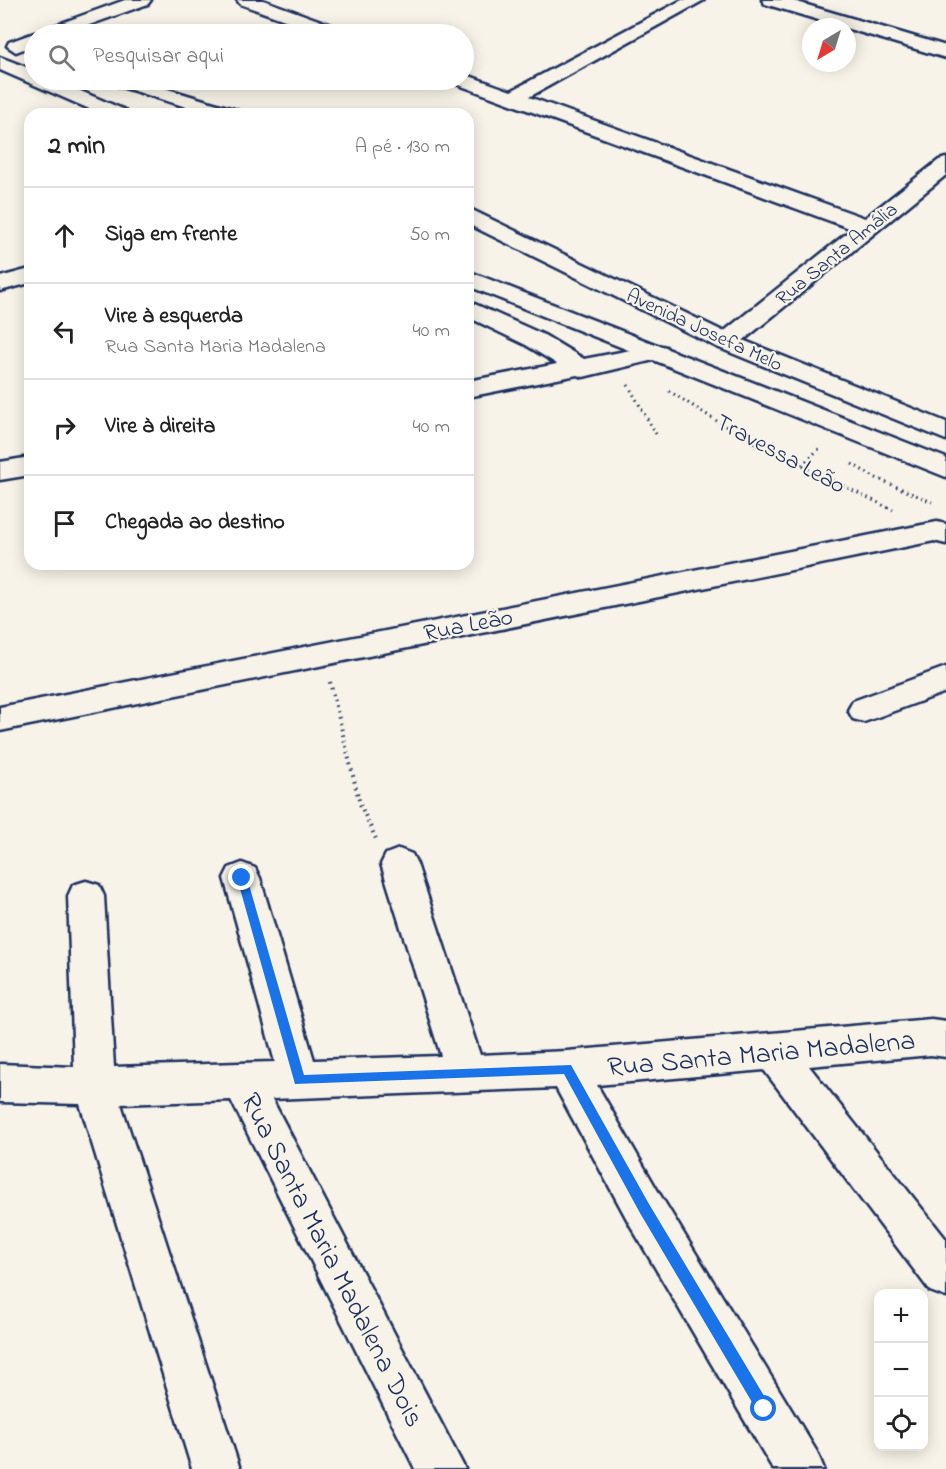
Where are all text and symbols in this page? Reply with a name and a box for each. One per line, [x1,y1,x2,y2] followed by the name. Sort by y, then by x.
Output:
[802,18,856,72] north arrow
[24,24,474,90] search box
[45,41,78,74] icon: search
[93,41,224,73] text: Pesquisar aqui
[48,128,105,166] text: 2 min
[355,133,450,162] text: A pé · 130 m
[770,196,905,313] street label: Rua Santa Amália
[48,219,81,252] icon: ahead
[105,219,237,251] text: Siga em frente
[409,221,450,250] text: 50 m
[621,282,787,380] street label: Avenida Josefa Melo
[105,301,243,333] text: Vire à esquerda
[48,315,81,348] icon: left
[413,317,450,346] text: 40 m
[105,333,326,362] text: Rua Santa Maria Madalena
[709,406,851,504] street label: Travessa Leão
[48,411,81,444] icon: right
[105,411,215,443] text: Vire à direita
[413,413,450,442] text: 40 m
[48,507,81,540] icon: arrive
[105,507,285,539] text: Chegada ao destino
[421,601,516,652] street label: Rua Leão
[228,864,254,890] route end
[606,1022,917,1089] street label: Rua Santa Maria Madalena
[229,1086,433,1435] street label: Rua Santa Maria Madalena Dois
[874,1289,928,1451] map controls
[874,1289,928,1343] button: +
[874,1343,928,1397] button: −
[750,1395,776,1421] route start
[874,1397,928,1451] button: locate

